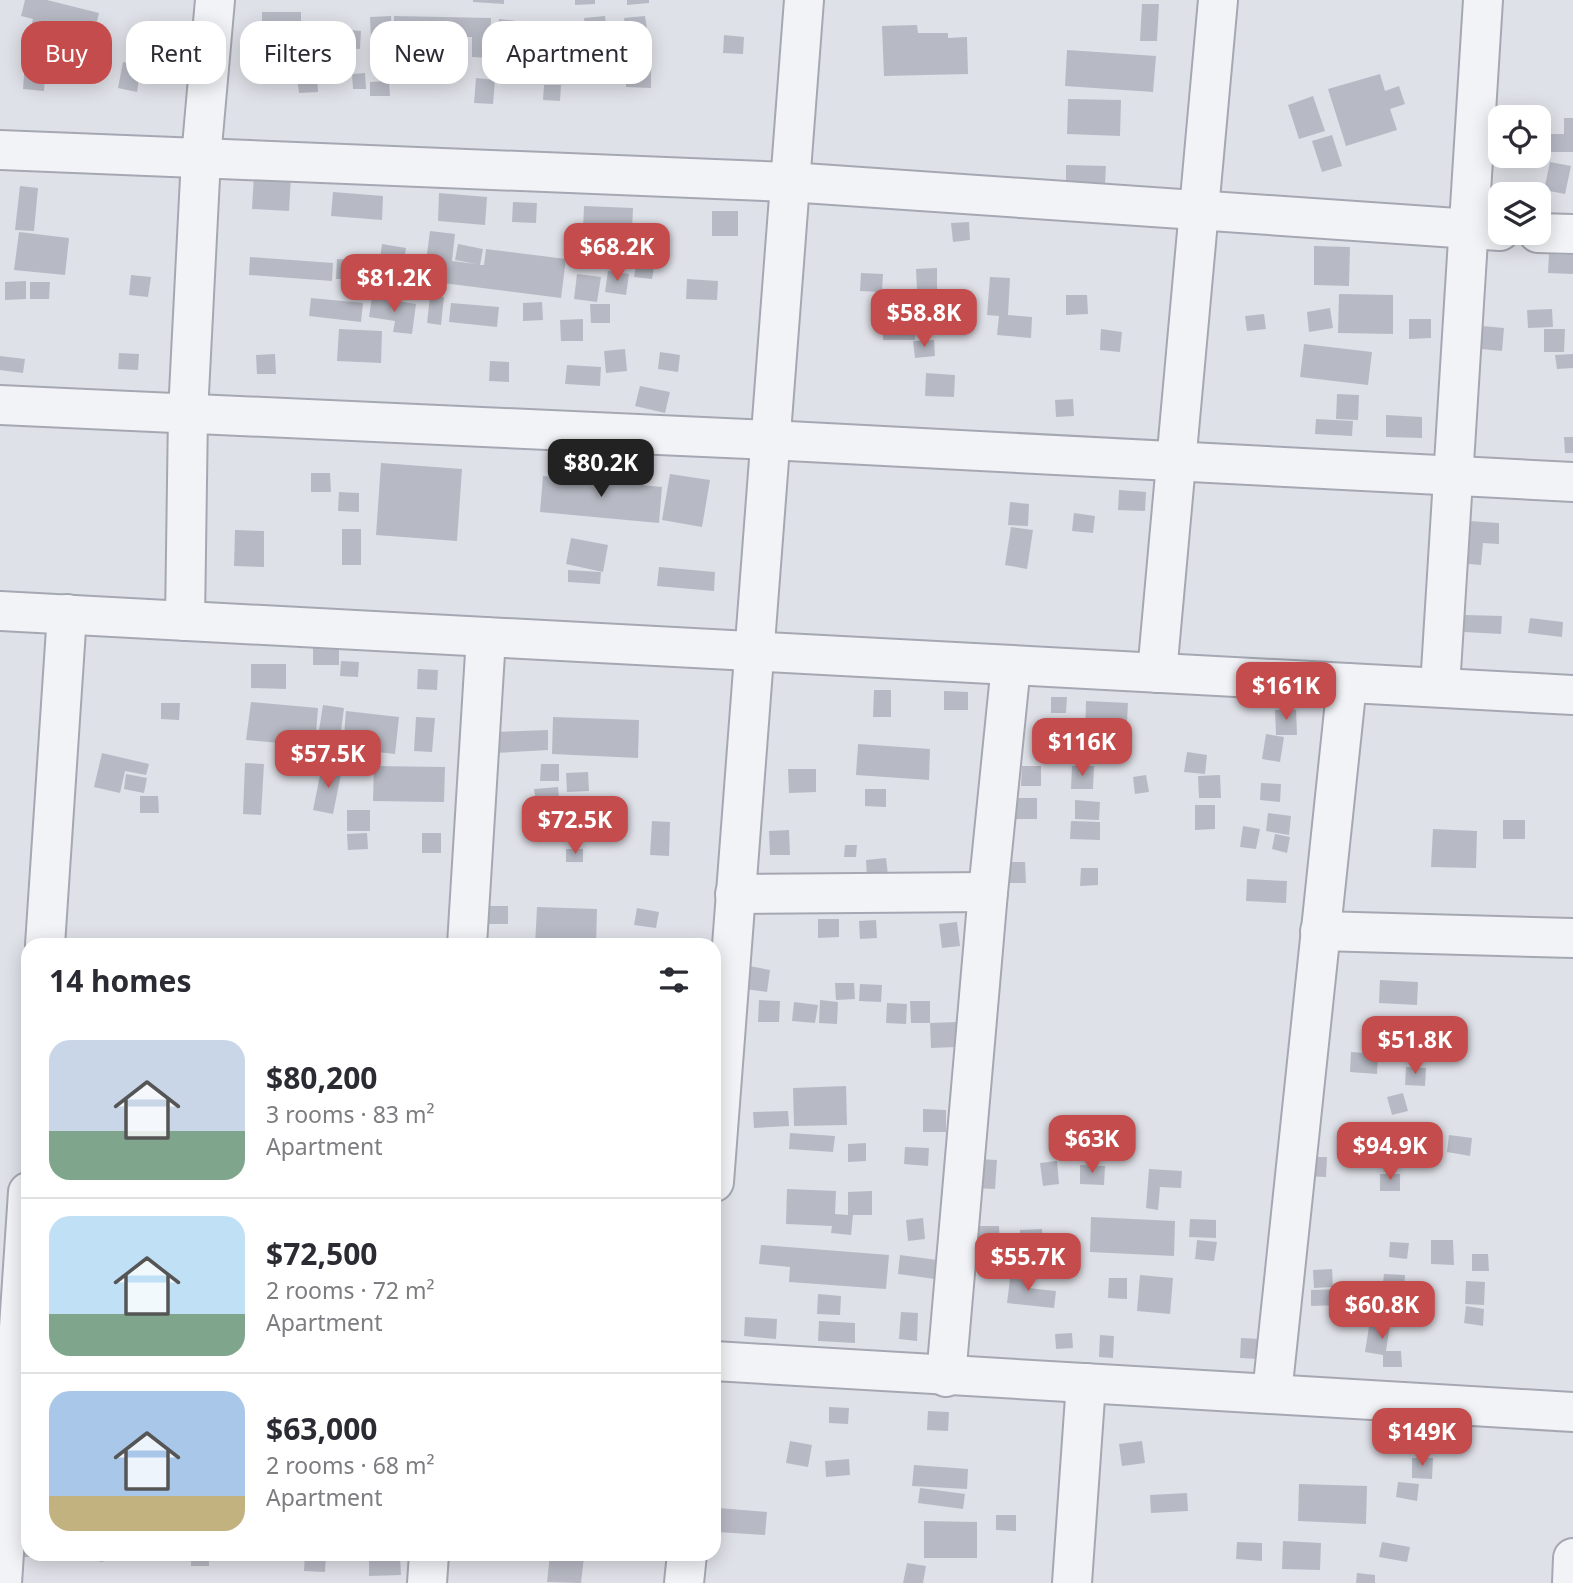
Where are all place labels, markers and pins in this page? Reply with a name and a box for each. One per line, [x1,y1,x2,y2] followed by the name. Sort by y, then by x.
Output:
[560,224,674,283] pin: $68.2K
[337,254,451,314] pin: $81.2K
[867,290,981,349] pin: $58.8K
[544,440,658,499] pin: $80.2K
[1237,662,1335,722] pin: $161K
[1033,718,1131,778] pin: $116K
[271,730,385,790] pin: $57.5K
[518,796,632,856] pin: $72.5K
[1358,1016,1472,1076] pin: $51.8K
[1051,1116,1133,1175] pin: $63K
[1333,1122,1447,1182] pin: $94.9K
[971,1234,1085,1293] pin: $55.7K
[1325,1282,1439,1341] pin: $60.8K
[1373,1408,1471,1468] pin: $149K

